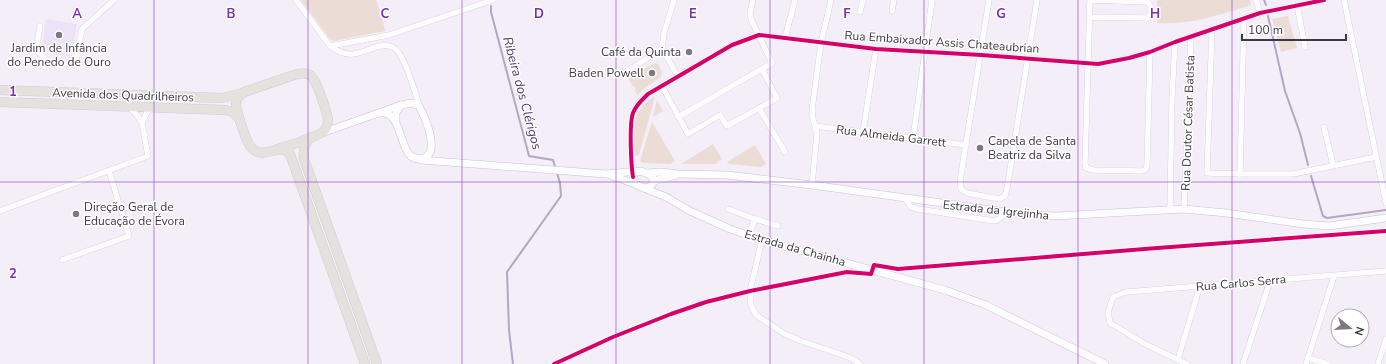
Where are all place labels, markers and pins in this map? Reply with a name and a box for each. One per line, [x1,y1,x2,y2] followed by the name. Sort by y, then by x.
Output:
[54,30,64,40] marker: Jardim de Infância do Penedo de Ouro
[7,40,111,70] place label: Jardim de Infância do Penedo de Ouro
[601,44,681,60] place label: Café da Quinta
[684,47,694,57] marker: Café da Quinta
[569,65,644,81] place label: Baden Powell
[647,68,657,78] marker: Baden Powell
[988,133,1076,163] place label: Capela de Santa Beatriz da Silva
[975,143,985,153] marker: Capela de Santa Beatriz da Silva
[84,199,185,229] place label: Direção Geral de Educação de Évora
[71,209,81,219] marker: Direção Geral de Educação de Évora

